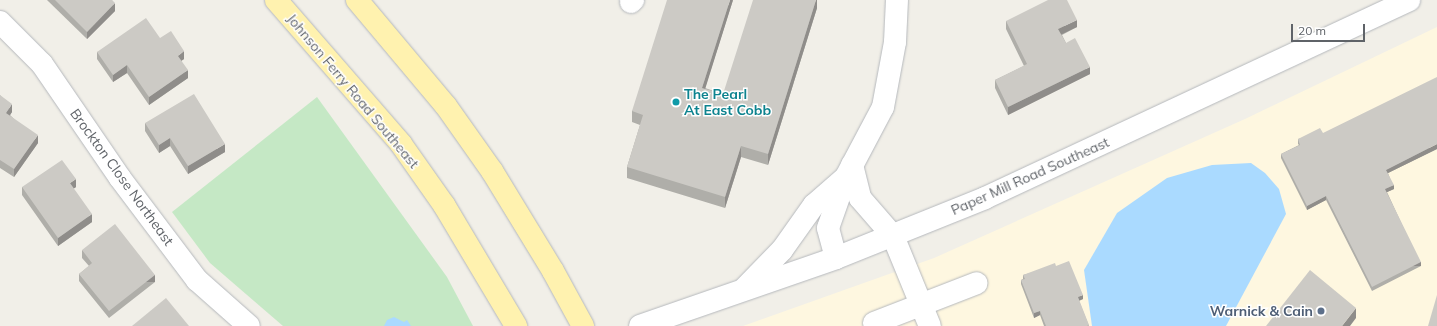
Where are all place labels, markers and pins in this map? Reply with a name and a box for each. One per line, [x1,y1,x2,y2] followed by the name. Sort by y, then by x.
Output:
[684,86,771,118] place label: The Pearl At East Cobb
[671,97,681,107] marker: The Pearl At East Cobb
[1210,303,1313,319] place label: Warnick & Cain
[1316,306,1326,316] marker: Warnick & Cain

